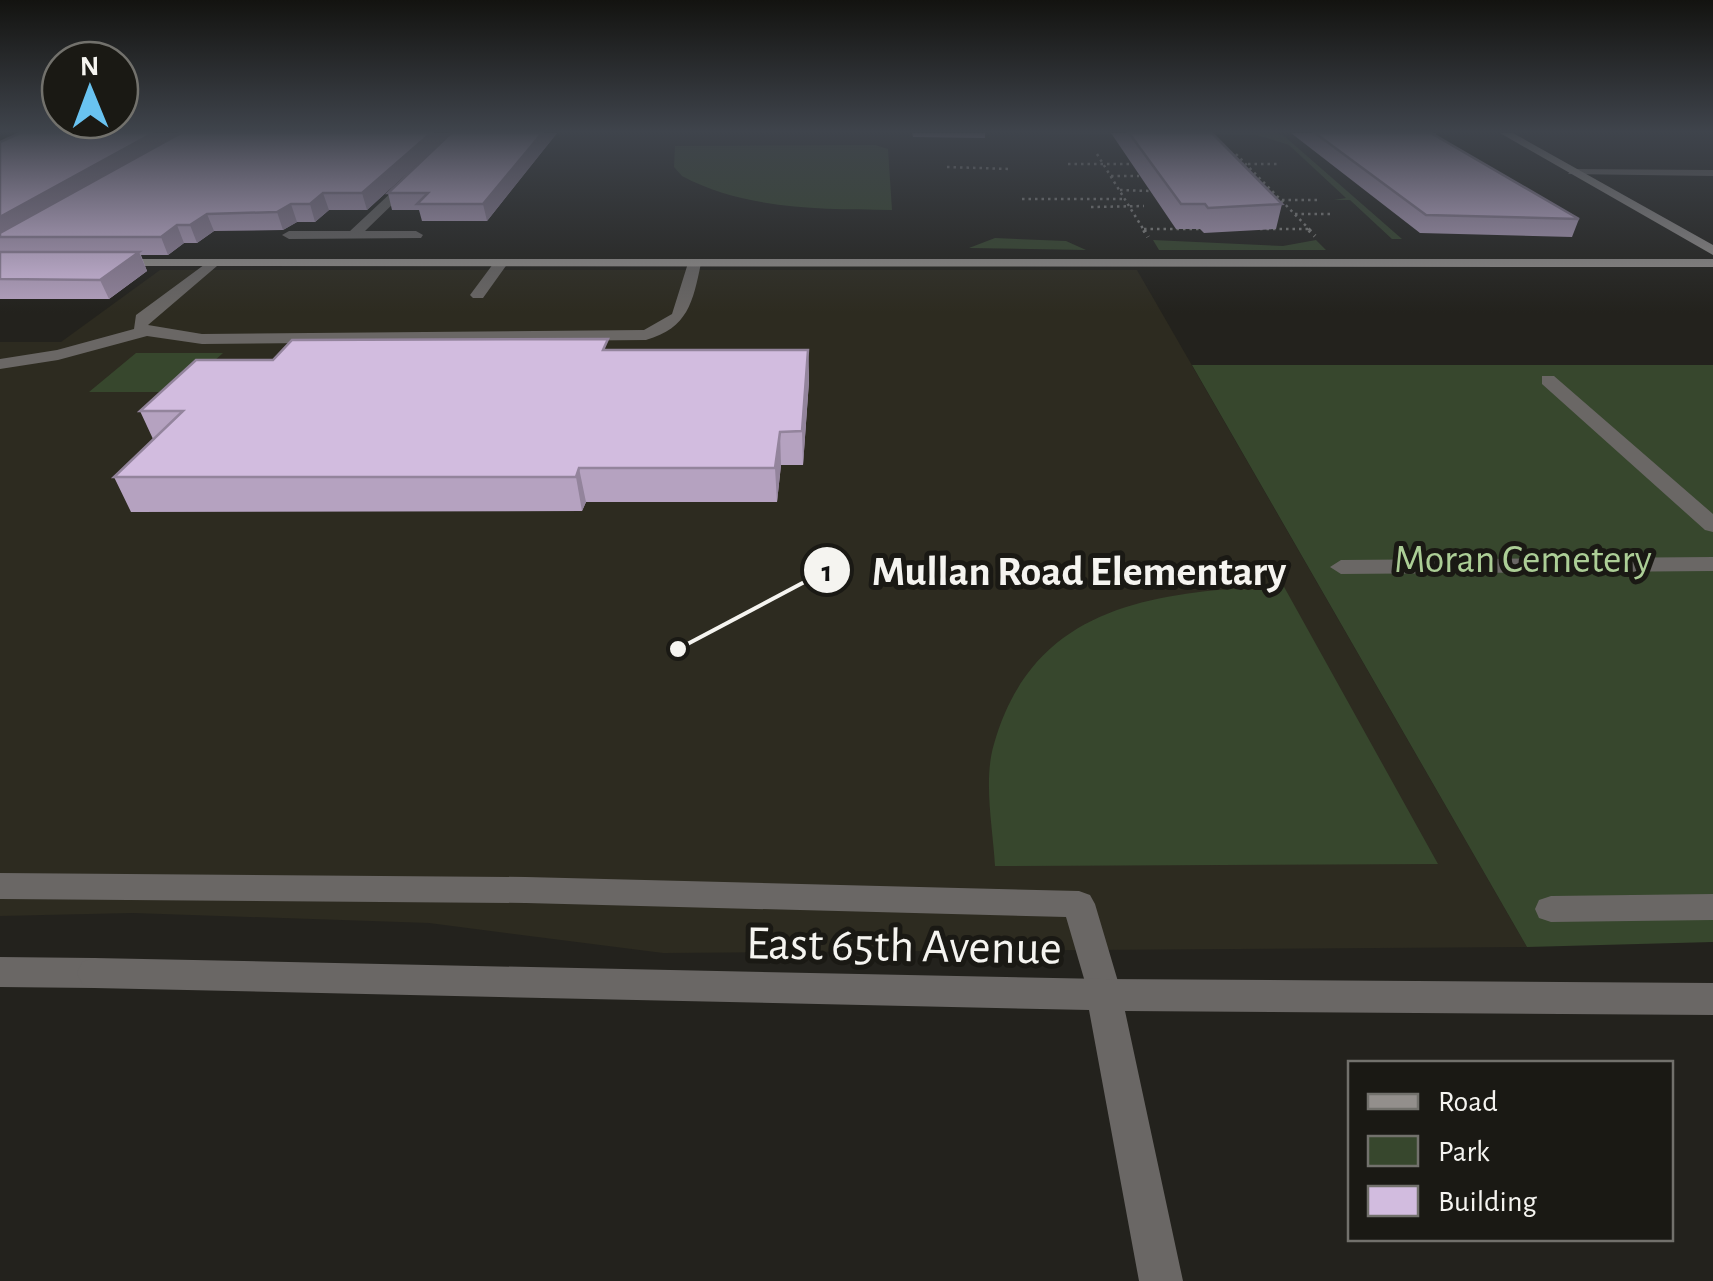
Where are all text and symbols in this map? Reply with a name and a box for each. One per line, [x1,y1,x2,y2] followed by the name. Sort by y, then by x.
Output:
[40,40,140,140] north arrow
[80,53,100,81] text: N
[802,534,1306,606] callout: Mullan Road Elementary
[1394,540,1652,580] park label: Moran Cemetery
[872,551,1286,593] text: Mullan Road Elementary
[822,557,832,587] text: 1
[746,920,1062,974] street label: East 65th Avenue
[1348,1061,1673,1241] legend
[1438,1087,1498,1117] text: Road
[1438,1137,1490,1167] text: Park
[1438,1187,1537,1217] text: Building

